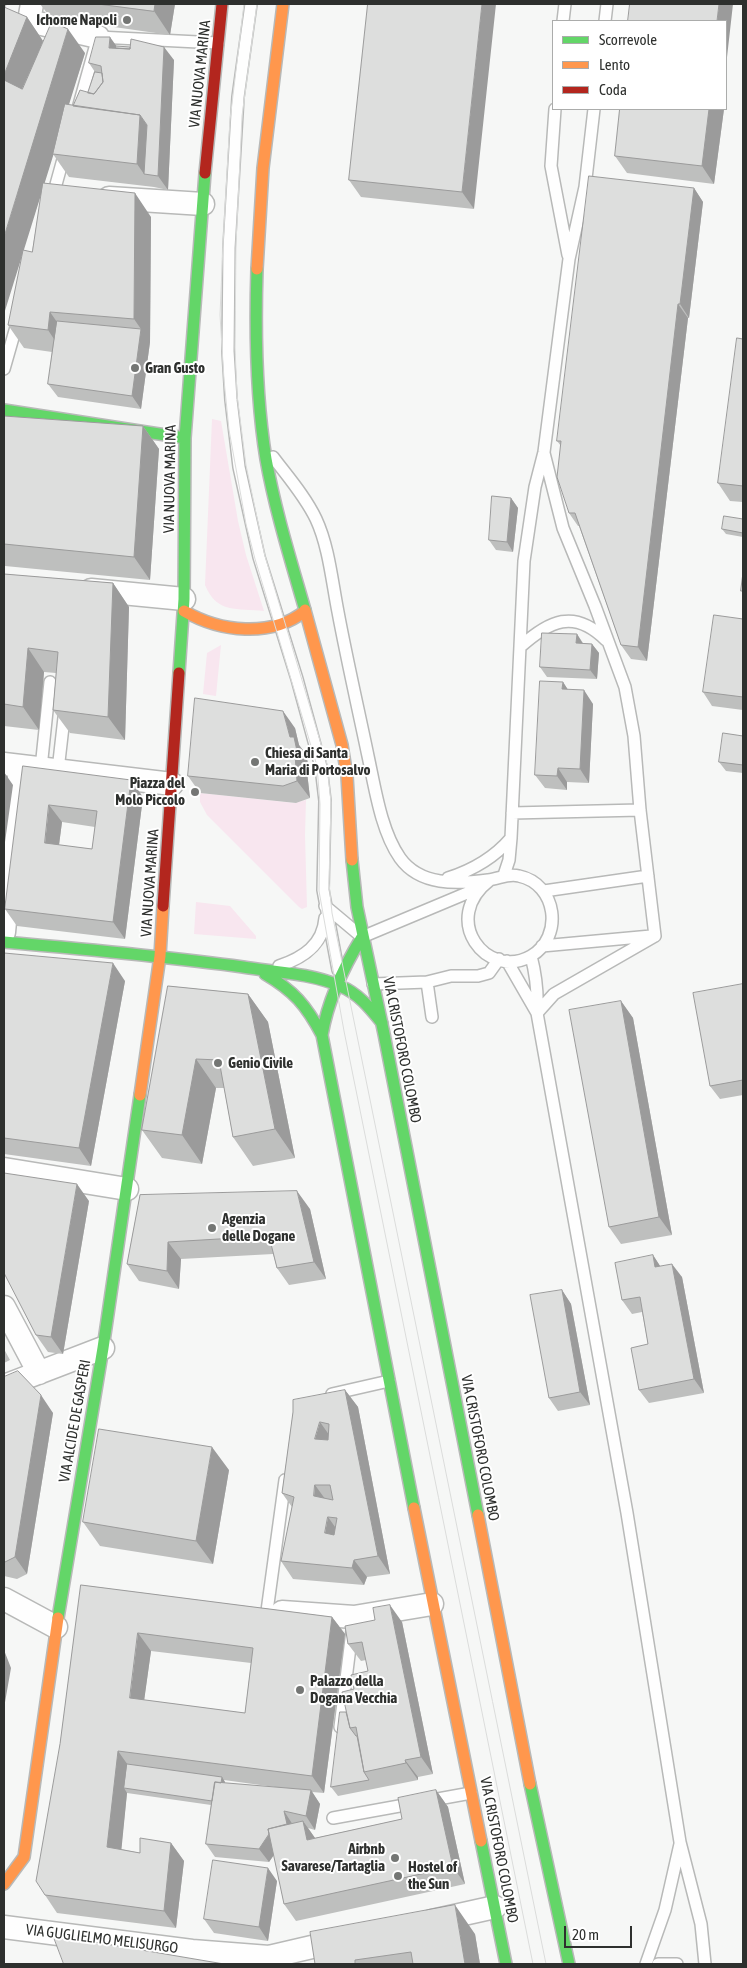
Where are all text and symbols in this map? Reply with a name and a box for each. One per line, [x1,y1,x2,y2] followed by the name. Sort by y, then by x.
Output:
[36,11,117,29] place label: Ichome Napoli
[121,14,133,26] marker: Ichome Napoli
[185,19,215,129] street label: VIA NUOVA MARINA
[552,20,727,110] legend
[599,31,657,48] text: Scorrevole
[599,56,630,73] text: Lento
[599,81,627,98] text: Coda
[145,359,205,377] place label: Gran Gusto
[129,362,141,374] marker: Gran Gusto
[160,425,180,533] street label: VIA NUOVA MARINA
[265,744,370,779] place label: Chiesa di Santa Maria di Portosalvo
[249,756,261,768] marker: Chiesa di Santa Maria di Portosalvo
[115,774,185,809] place label: Piazza del Molo Piccolo
[189,786,201,798] marker: Piazza del Molo Piccolo
[137,828,163,938] street label: VIA NUOVA MARINA
[379,975,425,1125] street label: VIA CRISTOFORO COLOMBO
[228,1054,293,1072] place label: Genio Civile
[212,1057,224,1069] marker: Genio Civile
[222,1210,295,1245] place label: Agenzia delle Dogane
[206,1222,218,1234] marker: Agenzia delle Dogane
[55,1358,95,1484] street label: VIA ALCIDE DE GASPERI
[457,1373,503,1523] street label: VIA CRISTOFORO COLOMBO
[310,1672,397,1707] place label: Palazzo della Dogana Vecchia
[294,1684,306,1696] marker: Palazzo della Dogana Vecchia
[476,1775,522,1925] street label: VIA CRISTOFORO COLOMBO
[281,1840,385,1875] place label: Airbnb Savarese/Tartaglia
[389,1852,401,1864] marker: Airbnb Savarese/Tartaglia
[408,1858,457,1893] place label: Hostel of the Sun
[392,1870,404,1882] marker: Hostel of the Sun
[567,1916,634,1948] scale bar
[25,1921,179,1957] street label: VIA GUGLIELMO MELISURGO
[572,1926,599,1943] text: 20 m

